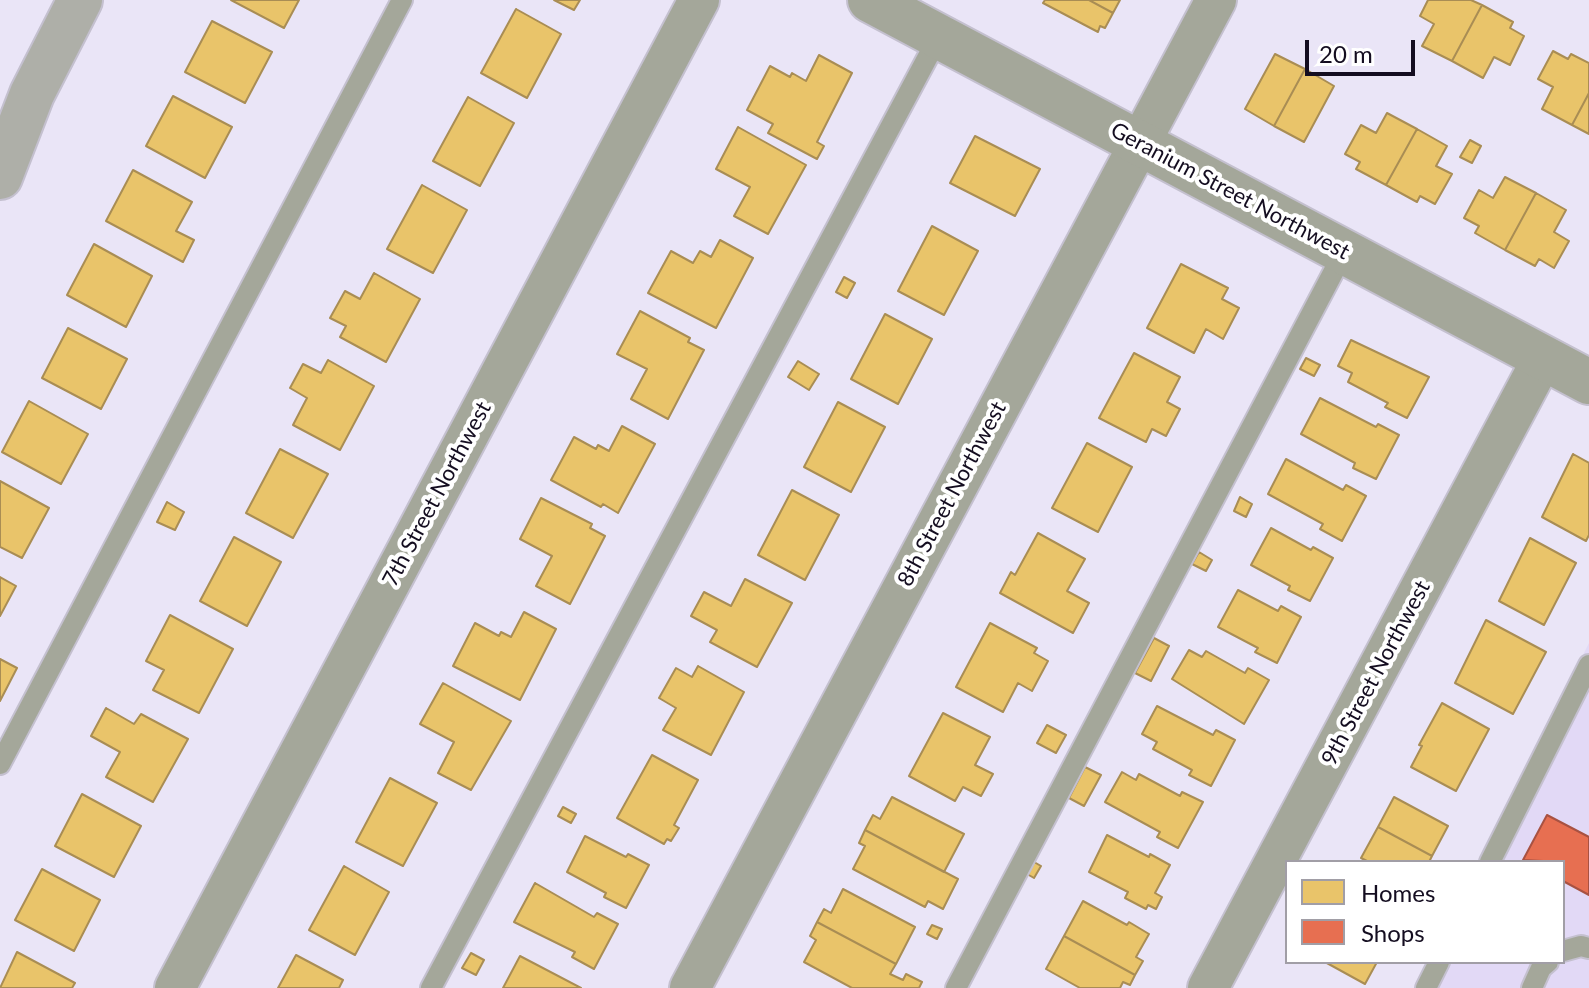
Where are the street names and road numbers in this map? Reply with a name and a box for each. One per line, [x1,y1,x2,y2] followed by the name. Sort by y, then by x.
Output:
[1106,117,1354,265] street label: Geranium Street Northwest
[377,397,497,591] street label: 7th Street Northwest
[892,397,1012,591] street label: 8th Street Northwest
[1316,576,1436,770] street label: 9th Street Northwest

